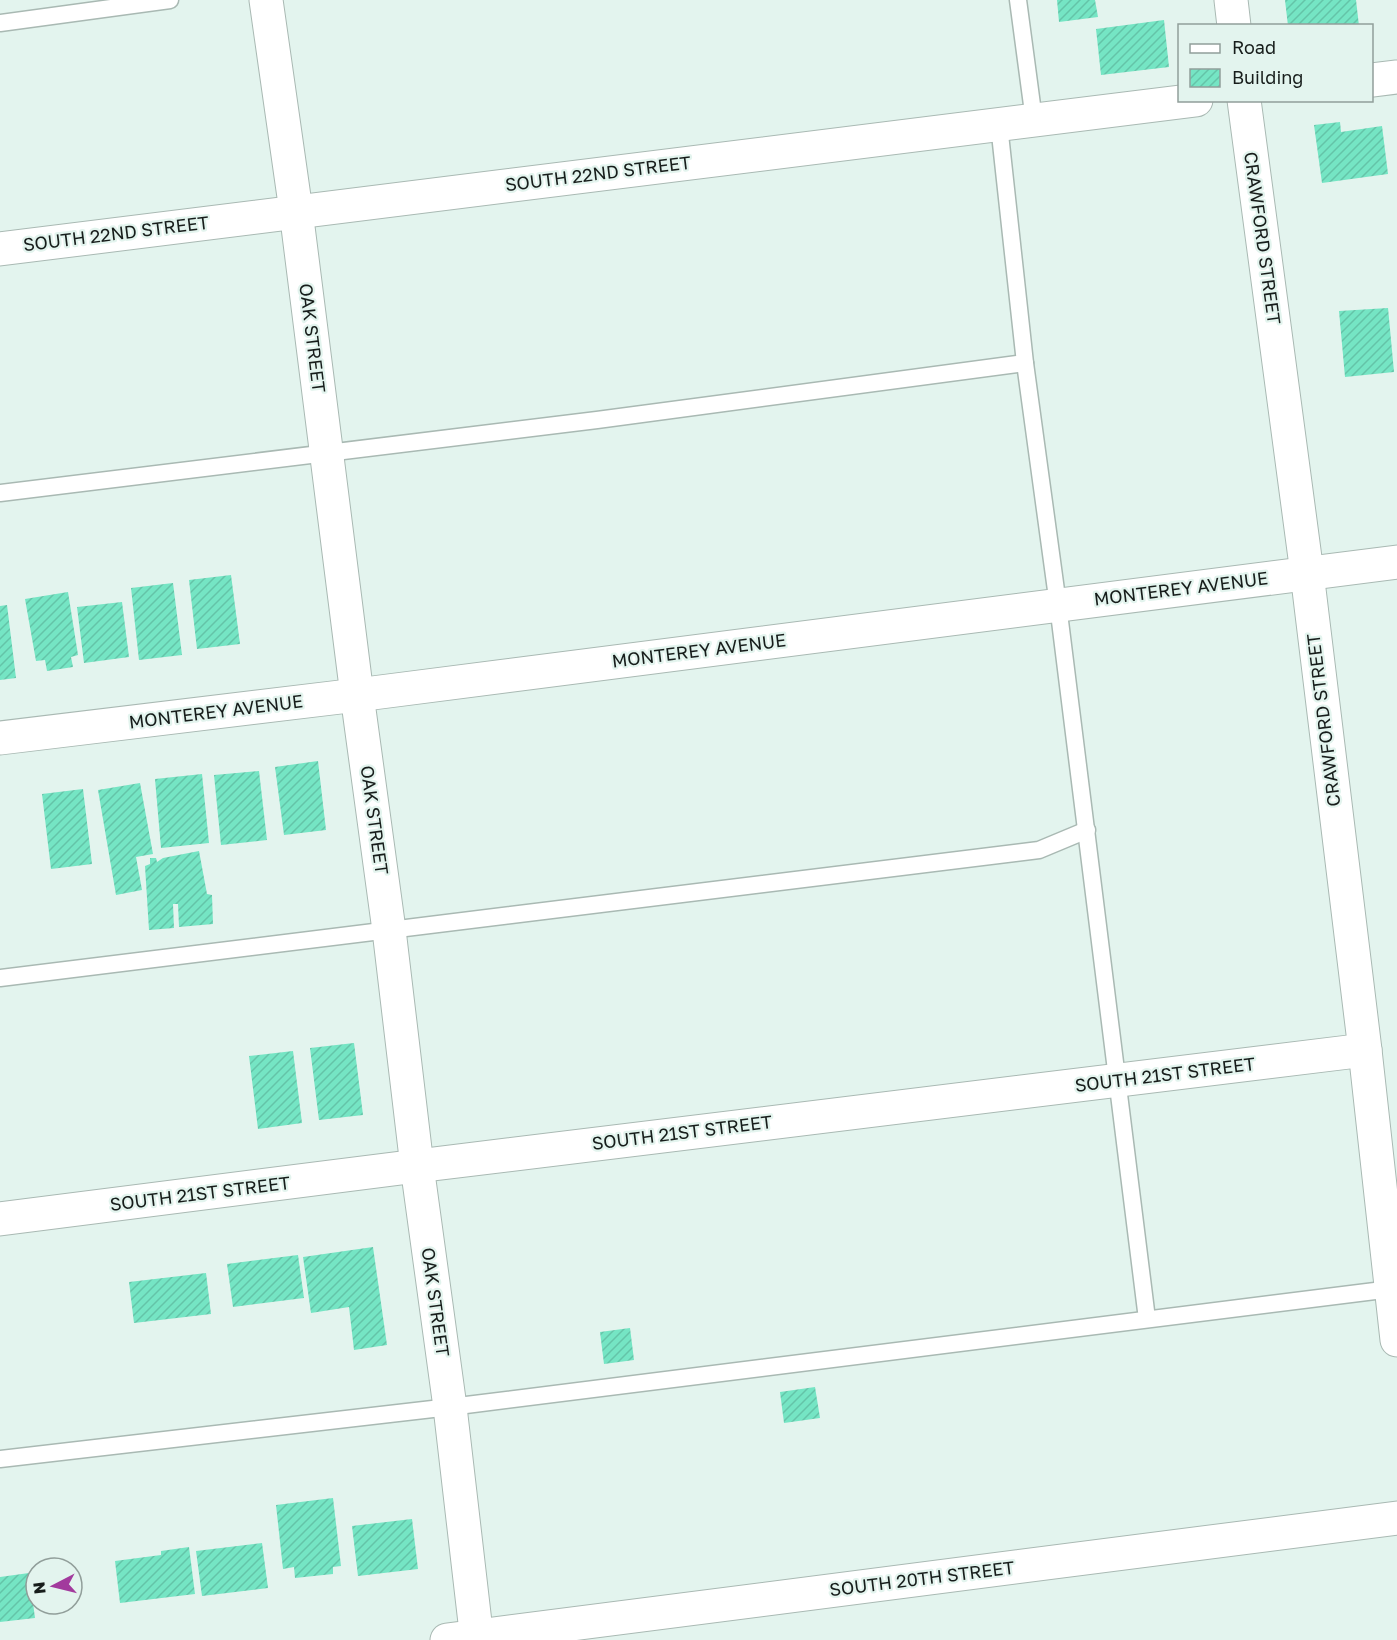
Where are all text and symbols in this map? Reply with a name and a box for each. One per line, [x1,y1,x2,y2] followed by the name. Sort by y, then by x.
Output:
[1178,24,1373,102] legend
[1232,36,1276,58] text: Road
[1232,66,1303,88] text: Building
[1240,150,1286,326] street label: CRAWFORD STREET
[504,151,692,195] street label: SOUTH 22ND STREET
[22,211,210,255] street label: SOUTH 22ND STREET
[295,282,331,394] street label: OAK STREET
[1093,566,1269,610] street label: MONTEREY AVENUE
[611,628,787,672] street label: MONTEREY AVENUE
[1301,632,1345,808] street label: CRAWFORD STREET
[128,689,304,733] street label: MONTEREY AVENUE
[356,764,394,876] street label: OAK STREET
[1073,1052,1256,1096] street label: SOUTH 21ST STREET
[590,1110,773,1154] street label: SOUTH 21ST STREET
[108,1171,291,1215] street label: SOUTH 21ST STREET
[417,1246,455,1358] street label: OAK STREET
[24,1556,84,1616] north arrow
[828,1556,1016,1600] street label: SOUTH 20TH STREET
[28,1581,50,1595] text: N

